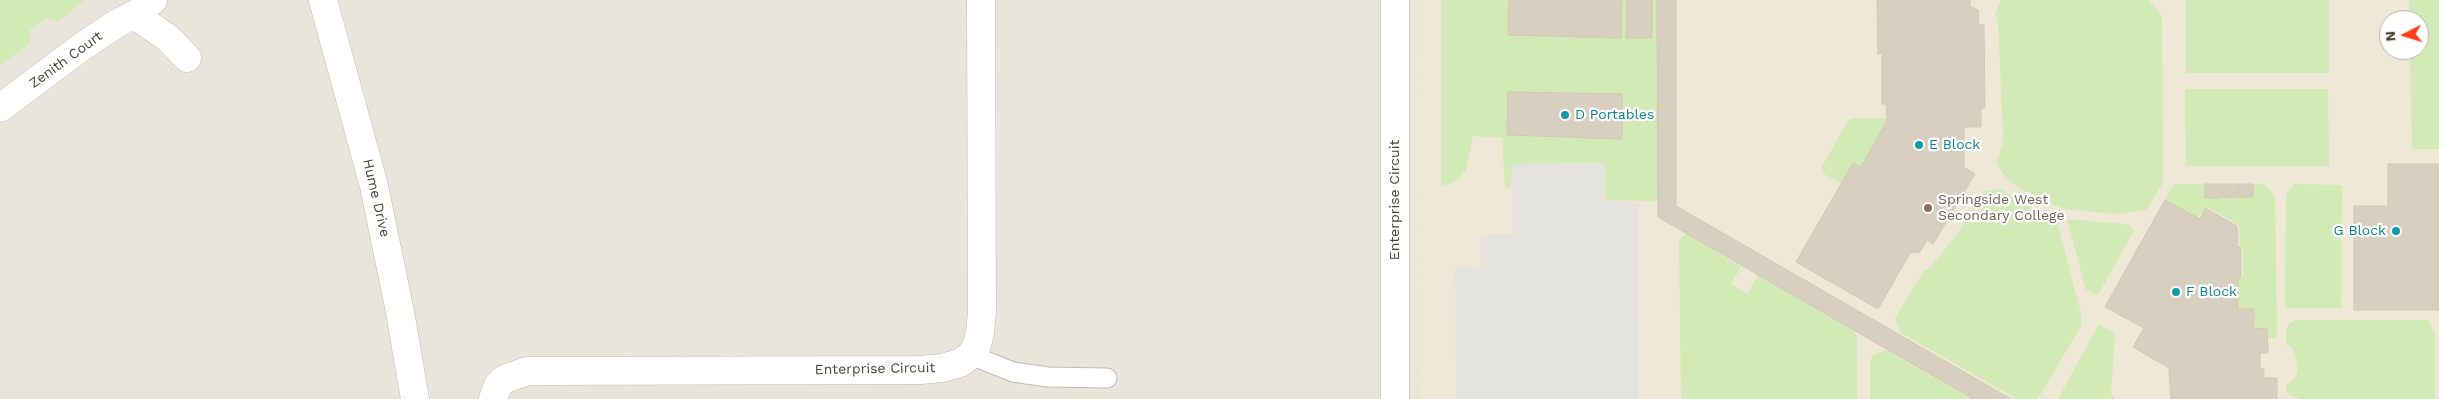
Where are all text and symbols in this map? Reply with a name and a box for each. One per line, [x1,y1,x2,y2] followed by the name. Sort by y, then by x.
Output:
[2379,10,2429,60] north arrow
[26,28,106,92] street label: Zenith Court
[2382,30,2398,42] text: N
[1575,107,1654,123] place label: D Portables
[1559,109,1571,121] marker: D Portables
[1929,137,1980,153] place label: E Block
[1913,139,1925,151] marker: E Block
[1387,140,1403,260] street label: Enterprise Circuit
[359,157,393,239] street label: Hume Drive
[1938,192,2065,224] place label: Springside West Secondary College
[1922,202,1934,214] marker: Springside West Secondary College
[2333,223,2386,239] place label: G Block
[2390,225,2402,237] marker: G Block
[2186,284,2237,300] place label: F Block
[2170,286,2182,298] marker: F Block
[815,360,935,378] street label: Enterprise Circuit

